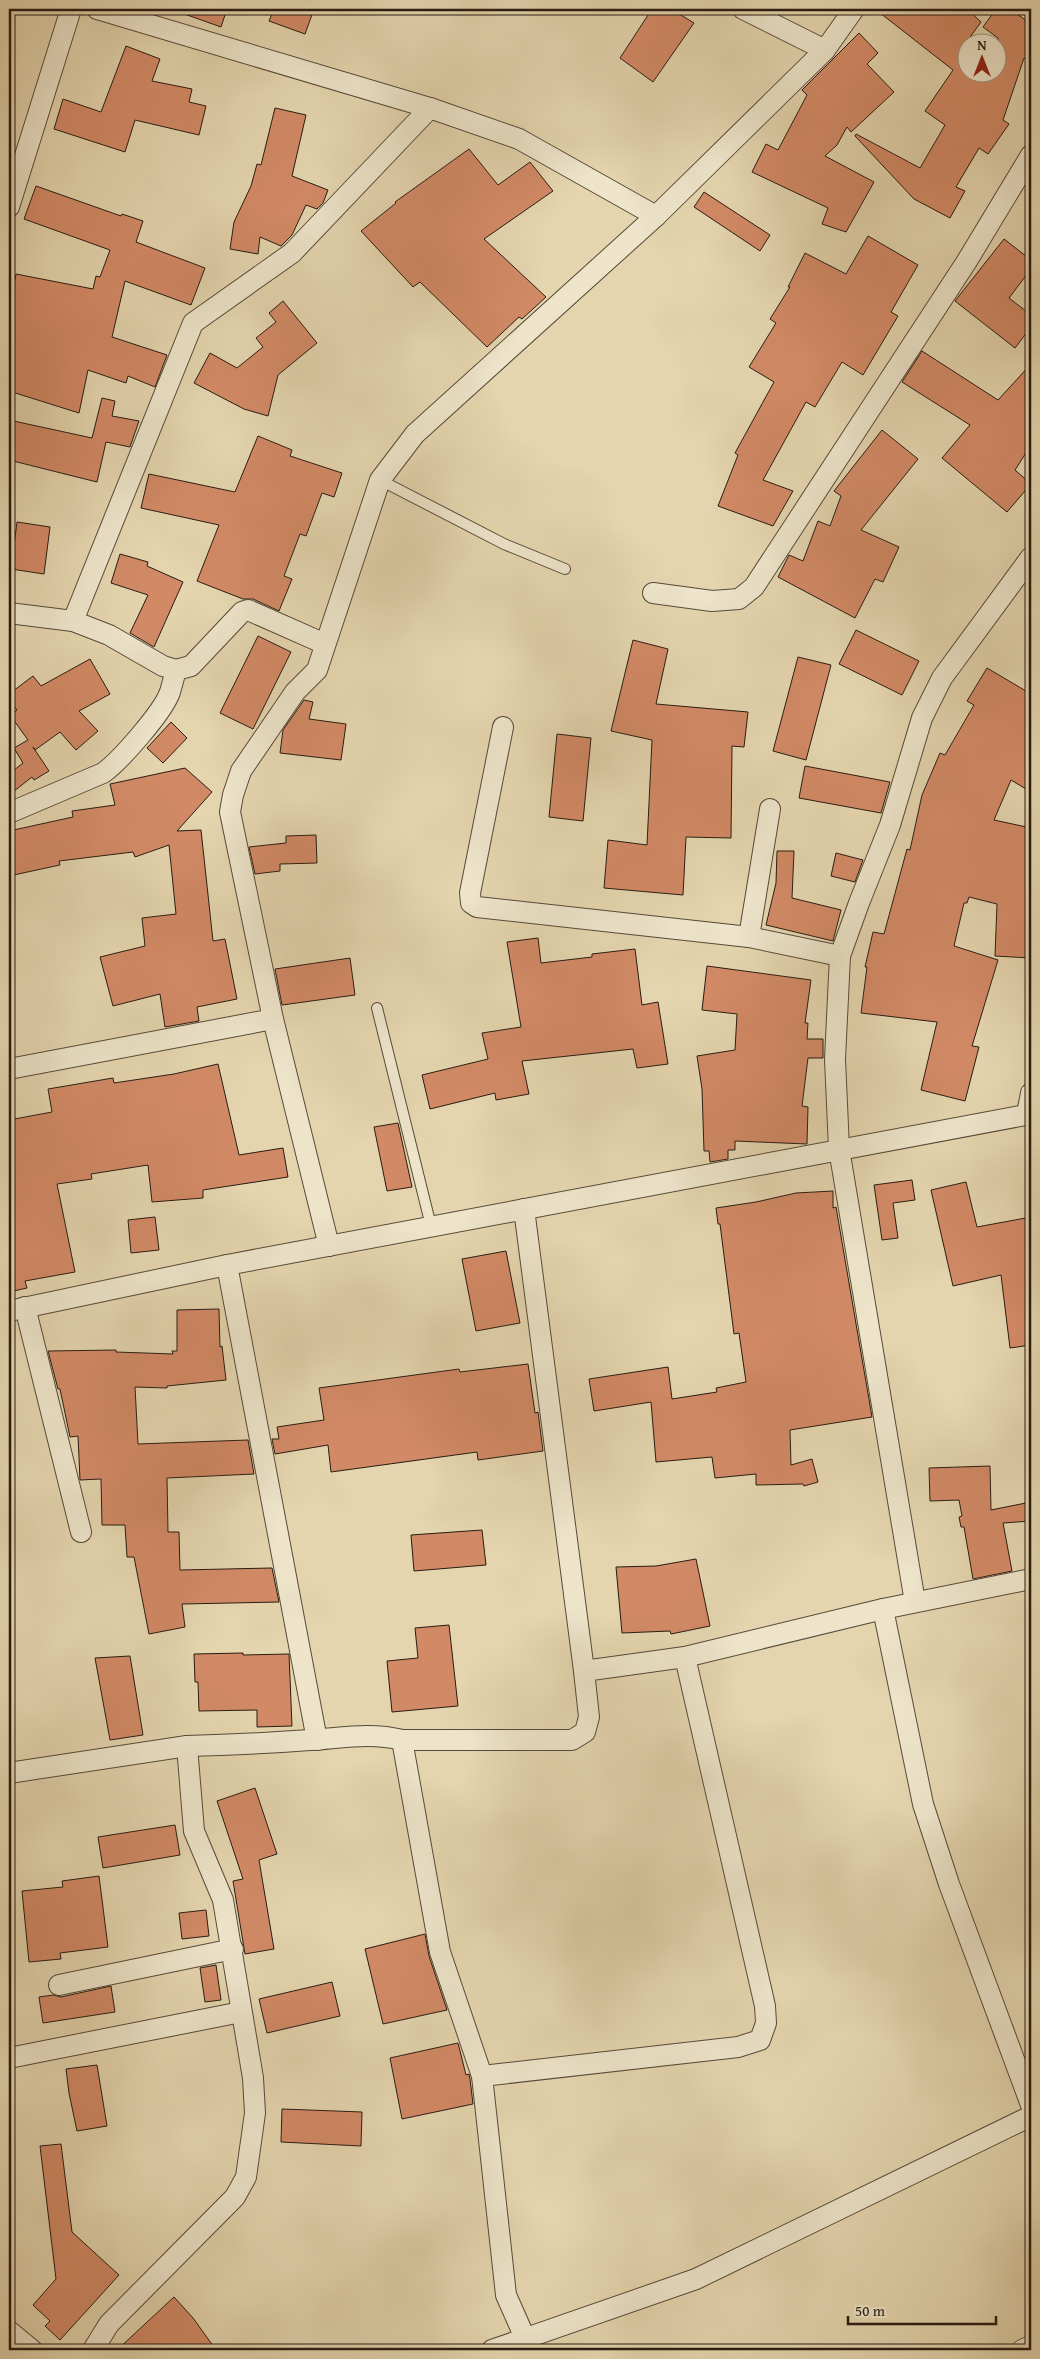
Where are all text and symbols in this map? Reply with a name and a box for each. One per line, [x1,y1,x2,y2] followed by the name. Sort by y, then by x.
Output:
[958,32,1008,82] north arrow
[977,35,987,55] text: N
[848,2294,995,2326] scale bar
[855,2300,886,2321] text: 50 m

